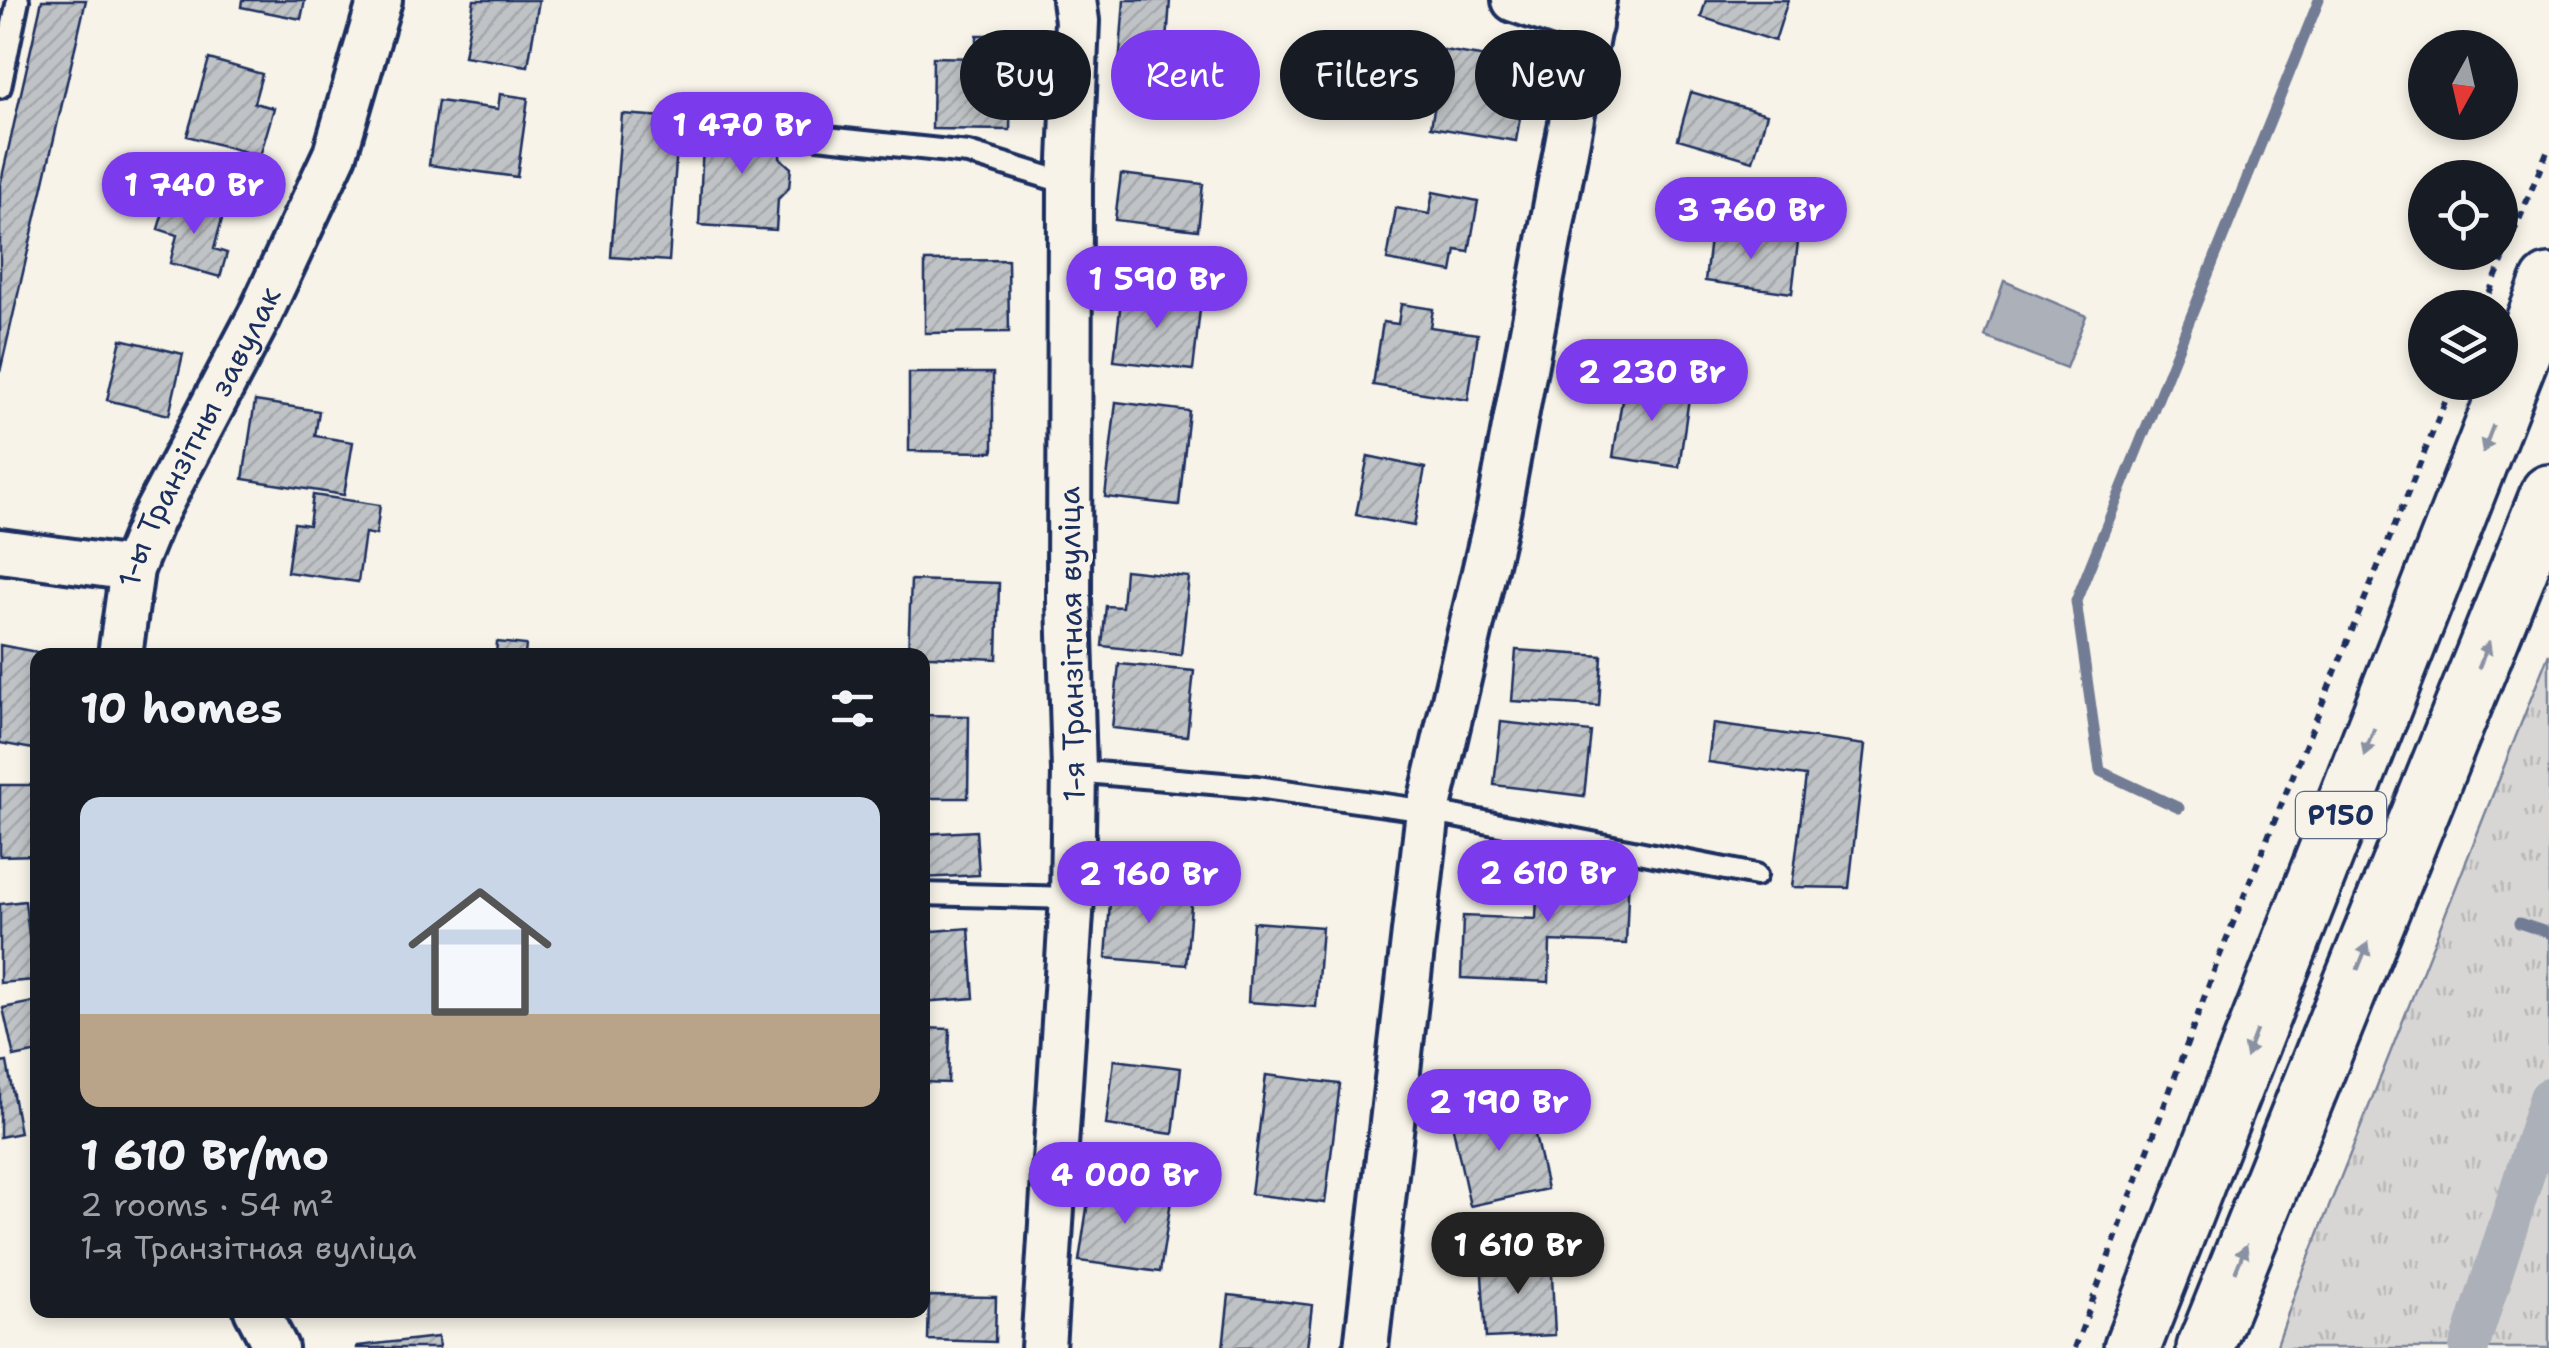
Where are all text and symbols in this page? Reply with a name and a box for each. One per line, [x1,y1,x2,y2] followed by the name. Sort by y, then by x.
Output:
[960,30,1091,120] chip: Buy
[1111,30,1260,120] chip: Rent
[1280,30,1455,120] chip: Filters
[1475,30,1621,120] chip: New
[2408,30,2518,140] north arrow
[2408,30,2518,400] map controls
[639,92,845,177] pin: 1 470 Br
[672,103,812,146] text: 1 470 Br
[91,152,297,237] pin: 1 740 Br
[2408,160,2518,270] button: locate
[124,163,264,206] text: 1 740 Br
[1648,177,1854,262] pin: 3 760 Br
[1677,188,1825,231] text: 3 760 Br
[1054,246,1260,331] pin: 1 590 Br
[1088,257,1226,300] text: 1 590 Br
[109,280,290,589] street label: 1-ы Транзітны завулак
[2408,290,2518,400] button: layers
[1549,339,1755,424] pin: 2 230 Br
[1578,350,1726,393] text: 2 230 Br
[2480,424,2495,454] one-way arrow
[1048,486,1095,802] street label: 1-я Транзітная вуліца
[2476,639,2492,669] one-way arrow
[80,680,282,736] text: 10 homes
[825,681,880,736] icon: filters
[2361,727,2377,757] one-way arrow
[2296,792,2386,838] road number: Р150
[1445,840,1651,925] pin: 2 610 Br
[1046,841,1252,926] pin: 2 160 Br
[1479,851,1617,894] text: 2 610 Br
[1079,852,1219,895] text: 2 160 Br
[390,862,570,1042] icon: home
[2355,941,2371,971] one-way arrow
[2243,1029,2258,1059] one-way arrow
[1396,1069,1602,1154] pin: 2 190 Br
[1429,1080,1569,1123] text: 2 190 Br
[80,1127,329,1183] text: 1 610 Br/mo
[1022,1142,1228,1227] pin: 4 000 Br
[1051,1153,1199,1196] text: 4 000 Br
[80,1183,334,1226] text: 2 rooms · 54 m²
[1415,1212,1621,1297] pin: 1 610 Br
[1453,1223,1583,1266] text: 1 610 Br
[80,1226,416,1269] text: 1-я Транзітная вуліца
[2234,1242,2250,1272] one-way arrow

